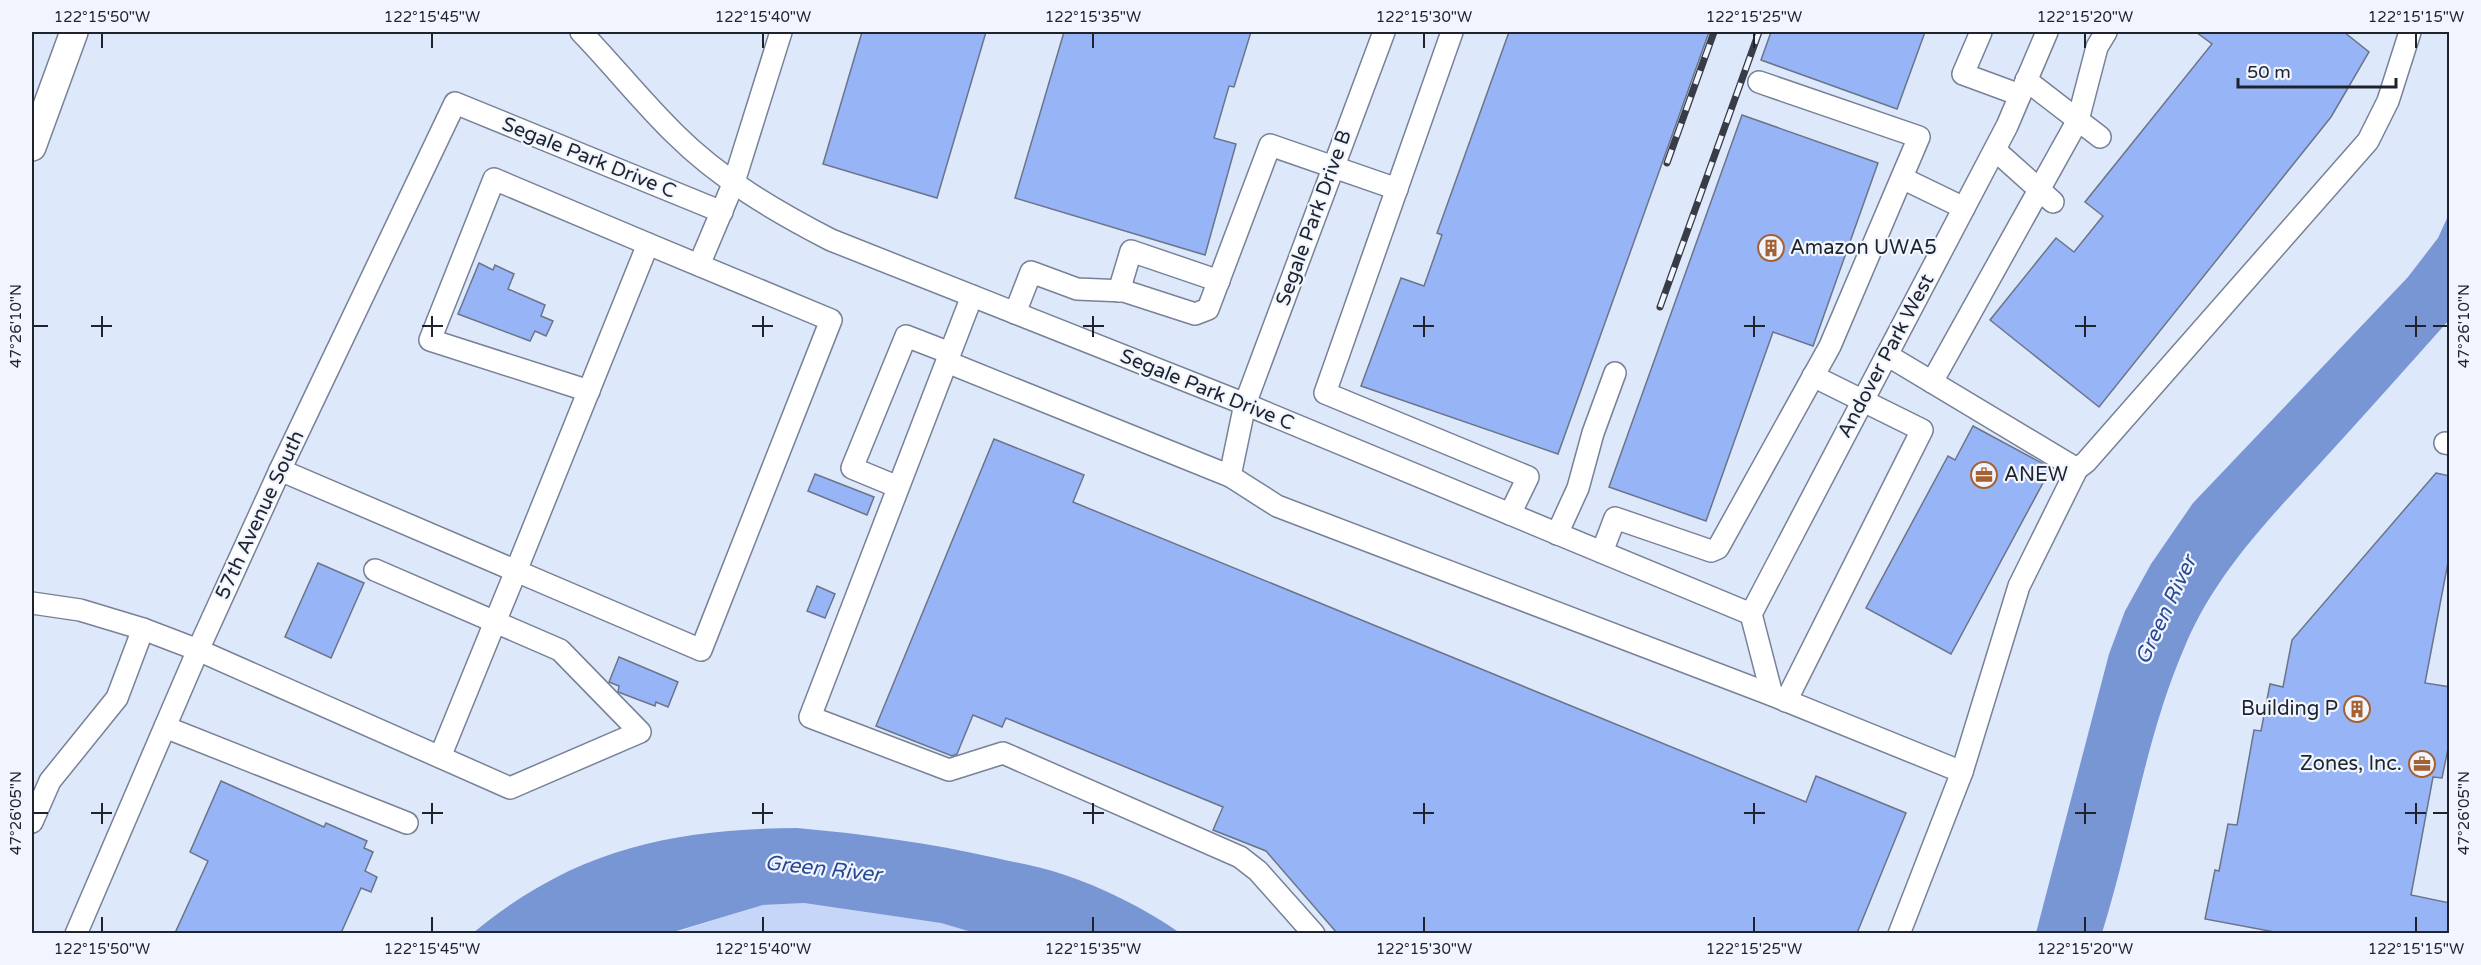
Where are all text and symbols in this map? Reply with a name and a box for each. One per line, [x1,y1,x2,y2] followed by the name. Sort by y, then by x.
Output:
[54,8,150,26] text: 122°15'50"W
[384,8,480,26] text: 122°15'45"W
[715,8,811,26] text: 122°15'40"W
[1045,8,1141,26] text: 122°15'35"W
[1376,8,1472,26] text: 122°15'30"W
[1706,8,1802,26] text: 122°15'25"W
[2037,8,2133,26] text: 122°15'20"W
[2368,8,2464,26] text: 122°15'15"W
[2238,51,2396,89] scale bar
[2247,61,2291,83] text: 50 m
[499,112,679,204] street label: Segale Park Drive C
[1271,127,1357,309] street label: Segale Park Drive B
[1756,233,1786,263] building icon: Amazon UWA5
[1790,236,1937,260] place label: Amazon UWA5
[1833,270,1939,442] street label: Andover Park West
[7,284,25,368] text: 47°26'10"N
[2455,284,2473,368] text: 47°26'10"N
[1117,344,1297,436] street label: Segale Park Drive C
[210,427,310,603] street label: 57th Avenue South
[1969,460,1999,490] office icon: ANEW
[2004,463,2068,487] place label: ANEW
[2130,549,2203,668] water label: Green River
[2342,694,2372,724] building icon: Building P
[2241,697,2338,721] place label: Building P
[2407,749,2437,779] office icon: Zones, Inc.
[2300,752,2402,776] place label: Zones, Inc.
[7,771,25,855] text: 47°26'05"N
[2455,771,2473,855] text: 47°26'05"N
[764,850,885,888] water label: Green River
[54,940,150,958] text: 122°15'50"W
[384,940,480,958] text: 122°15'45"W
[715,940,811,958] text: 122°15'40"W
[1045,940,1141,958] text: 122°15'35"W
[1376,940,1472,958] text: 122°15'30"W
[1706,940,1802,958] text: 122°15'25"W
[2037,940,2133,958] text: 122°15'20"W
[2368,940,2464,958] text: 122°15'15"W

